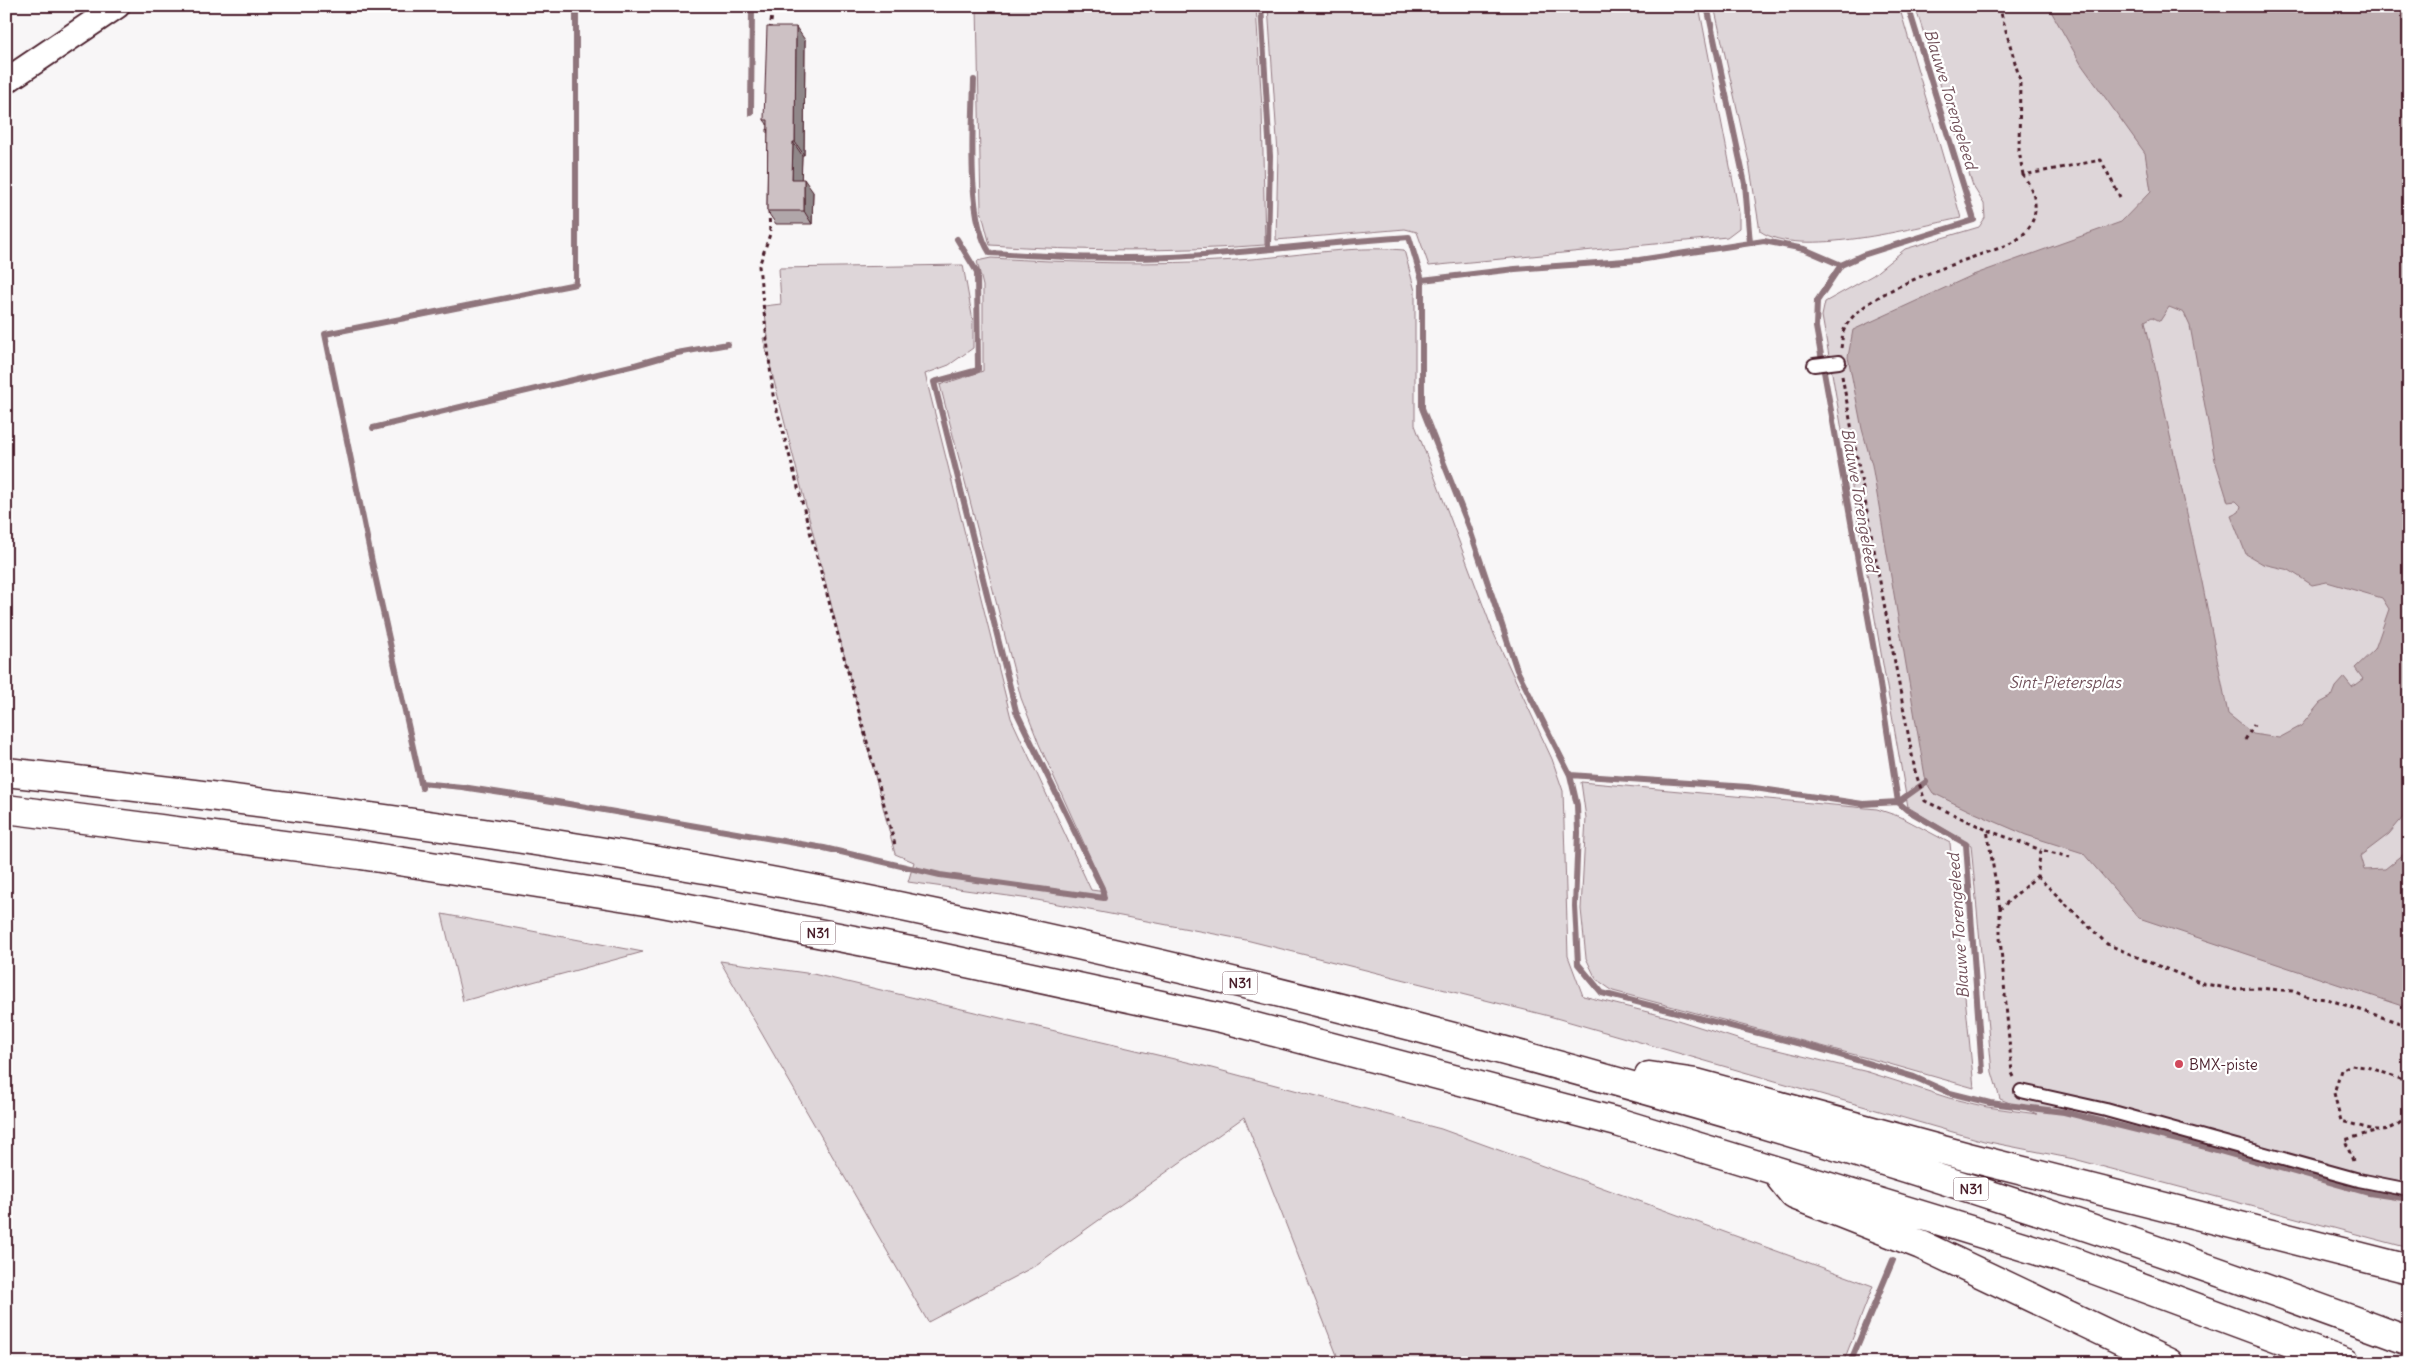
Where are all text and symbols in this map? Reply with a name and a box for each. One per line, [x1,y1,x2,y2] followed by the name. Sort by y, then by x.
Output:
[1920,26,1983,174] water label: Blauwe Torengeleed
[1838,427,1883,576] water label: Blauwe Torengeleed
[2009,672,2122,692] water label: Sint-Pietersplas
[1943,850,1973,999] water label: Blauwe Torengeleed
[800,921,836,944] road number: N31
[1222,971,1258,994] road number: N31
[2189,1055,2258,1074] place label: BMX-piste
[2173,1058,2185,1070] marker: BMX-piste
[1954,1178,1988,1200] road number: N31

